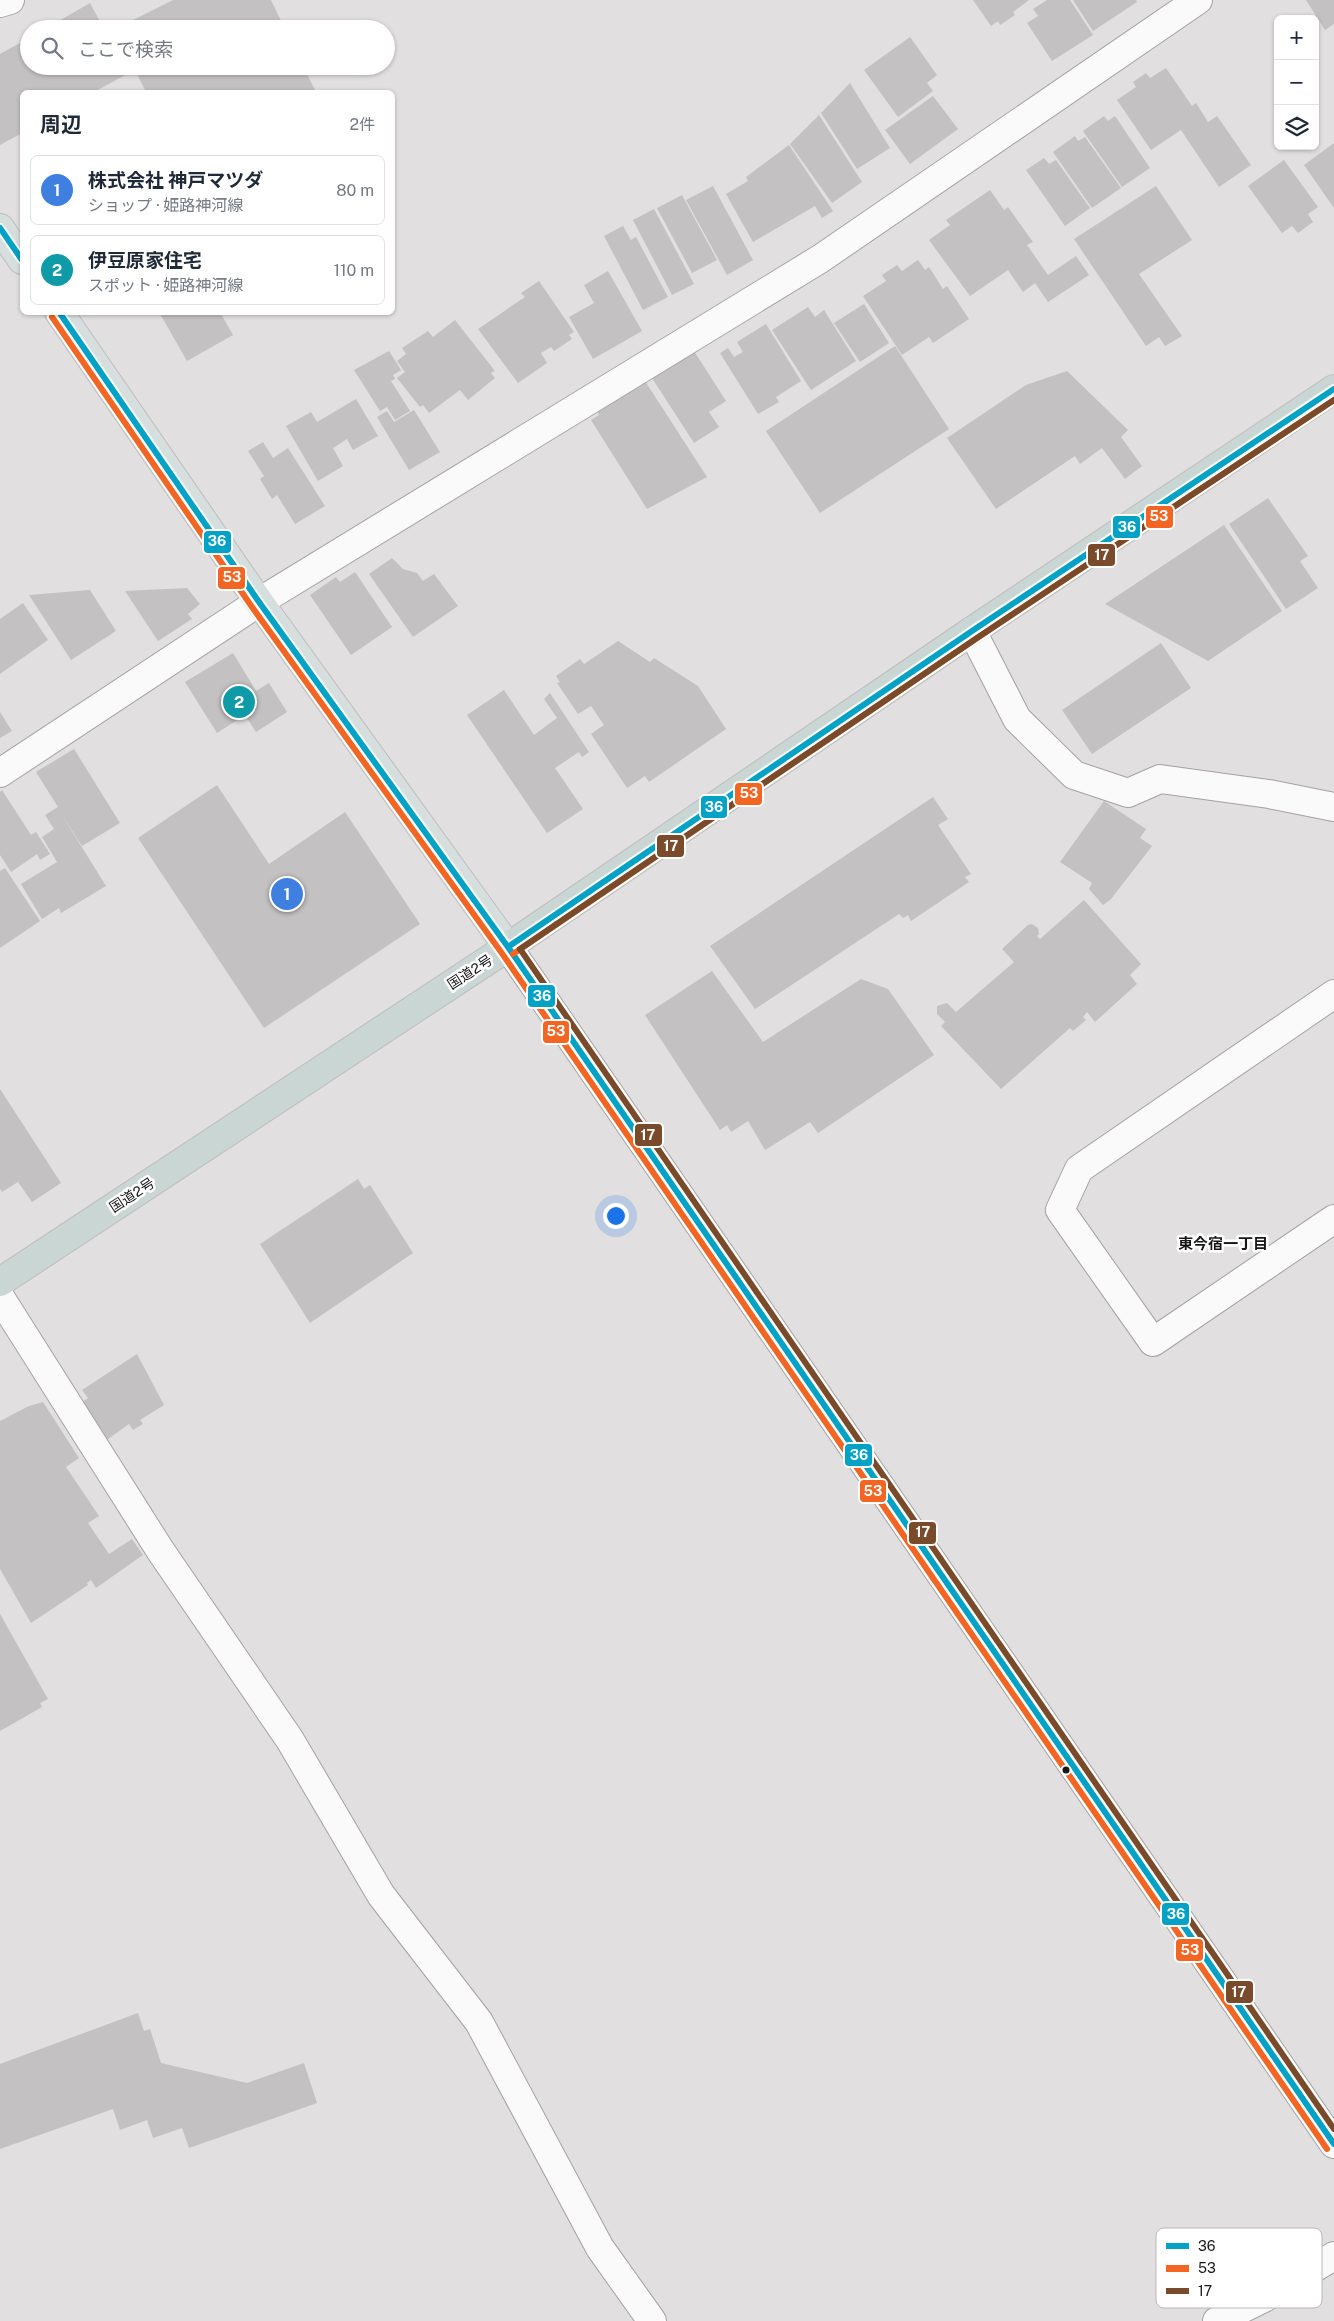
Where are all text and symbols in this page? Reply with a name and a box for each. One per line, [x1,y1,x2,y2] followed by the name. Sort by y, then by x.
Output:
[1274,15,1319,150] map controls
[1274,15,1319,60] button: +
[20,20,395,75] search box
[38,34,66,62] icon: search
[78,38,173,60] text: ここで検索
[1274,60,1319,105] button: −
[1274,105,1319,150] button: layers
[40,112,82,137] text: 周辺
[349,115,375,134] text: 2件
[88,169,263,191] text: 株式会社 神戸マツダ
[54,181,60,200] text: 1
[336,181,374,200] text: 80 m
[88,196,243,215] text: ショップ · 姫路神河線
[88,249,202,271] text: 伊豆原家住宅
[52,261,62,280] text: 2
[333,261,374,280] text: 110 m
[88,276,243,295] text: スポット · 姫路神河線
[1145,505,1174,529] line badge: 53
[1150,508,1168,524] text: 53
[1112,515,1141,539] line badge: 36
[1118,519,1136,535] text: 36
[203,530,232,554] line badge: 36
[208,533,226,549] text: 36
[1087,543,1116,567] line badge: 17
[1095,547,1110,563] text: 17
[217,566,246,590] line badge: 53
[223,569,241,585] text: 53
[223,683,255,721] pin: 2
[734,782,763,806] line badge: 53
[740,785,758,801] text: 53
[700,795,728,819] line badge: 36
[705,799,723,815] text: 36
[656,834,685,858] line badge: 17
[664,838,679,854] text: 17
[271,875,303,913] pin: 1
[445,952,495,992] street label: 国道2号
[527,984,556,1008] line badge: 36
[533,988,551,1004] text: 36
[542,1020,570,1044] line badge: 53
[547,1023,565,1039] text: 53
[634,1123,663,1147] line badge: 17
[641,1127,656,1143] text: 17
[107,1175,157,1215] street label: 国道2号
[603,1203,629,1229] your location
[1178,1235,1268,1252] district label: 東今宿一丁目
[844,1443,873,1467] line badge: 36
[850,1447,868,1463] text: 36
[859,1479,887,1503] line badge: 53
[864,1483,882,1499] text: 53
[908,1521,937,1545] line badge: 17
[916,1524,931,1540] text: 17
[1061,1765,1071,1775] unlabelled marker
[1161,1902,1190,1926] line badge: 36
[1167,1906,1185,1922] text: 36
[1175,1938,1204,1962] line badge: 53
[1181,1942,1199,1958] text: 53
[1225,1980,1254,2004] line badge: 17
[1232,1984,1247,2000] text: 17
[1156,2228,1322,2308] legend
[1198,2238,1216,2254] text: 36
[1198,2260,1216,2276] text: 53
[1198,2283,1212,2299] text: 17

